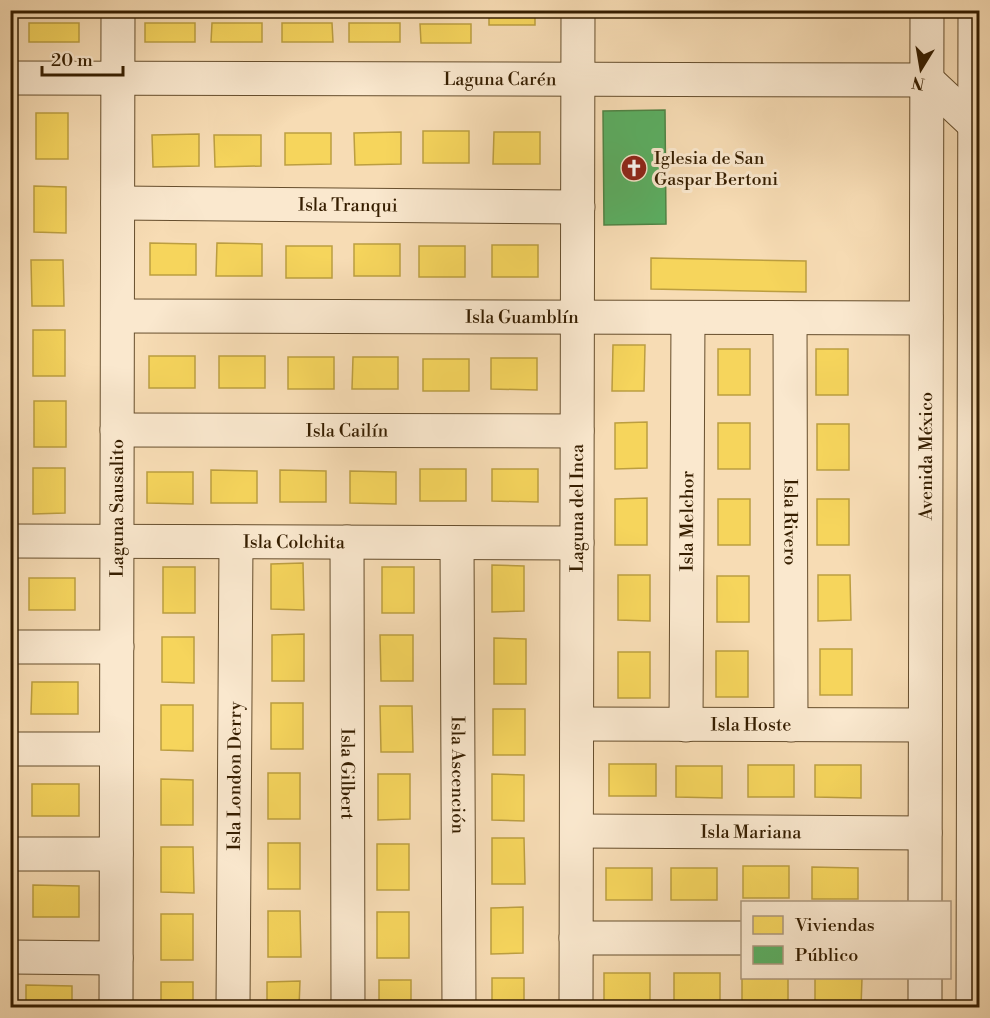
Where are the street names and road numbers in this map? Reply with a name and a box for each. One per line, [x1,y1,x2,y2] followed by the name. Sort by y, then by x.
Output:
[443,67,557,91] street label: Laguna Carén
[298,193,398,217] street label: Isla Tranqui
[465,305,579,329] street label: Isla Guamblín
[914,392,938,521] street label: Avenida México
[306,419,388,442] street label: Isla Cailín
[105,439,129,577] street label: Laguna Sausalito
[565,443,589,572] street label: Laguna del Inca
[675,470,699,571] street label: Isla Melchor
[779,479,802,565] street label: Isla Rivero
[243,530,346,554] street label: Isla Colchita
[223,701,246,851] street label: Isla London Derry
[711,713,791,736] street label: Isla Hoste
[446,716,470,834] street label: Isla Ascención
[336,728,359,820] street label: Isla Gilbert
[700,820,802,844] street label: Isla Mariana

